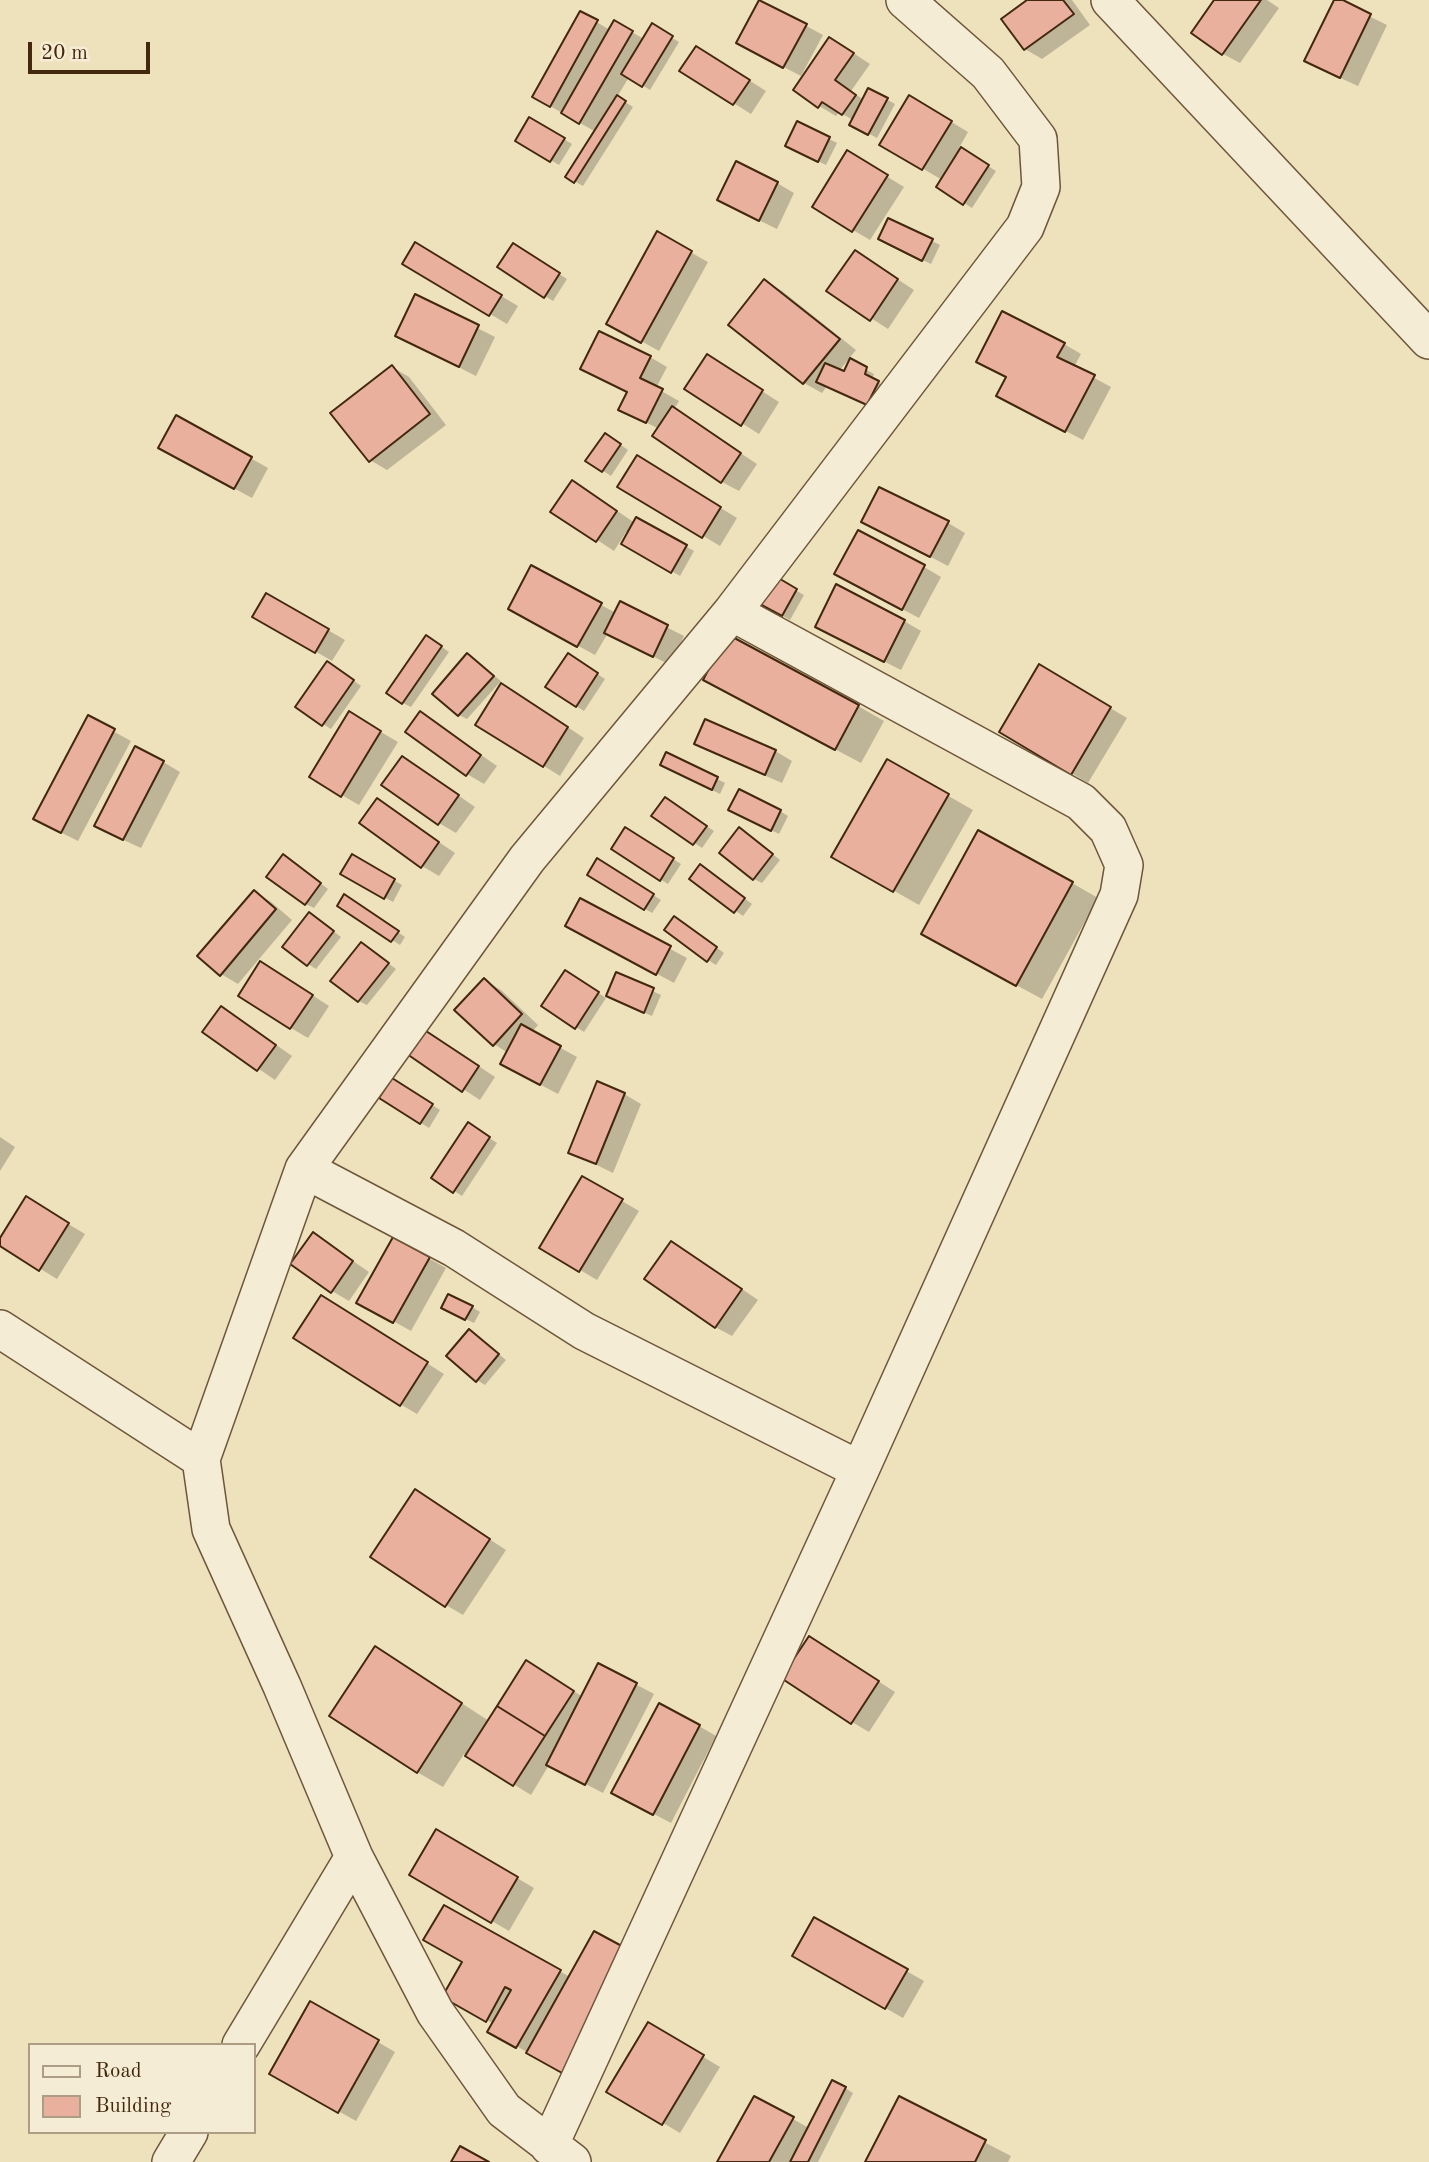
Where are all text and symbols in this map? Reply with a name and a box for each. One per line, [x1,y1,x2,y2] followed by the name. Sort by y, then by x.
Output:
[32,28,154,72] scale bar
[41,43,88,64] text: 20 m
[28,2043,256,2134] legend
[95,2061,142,2082] text: Road
[95,2096,171,2117] text: Building

